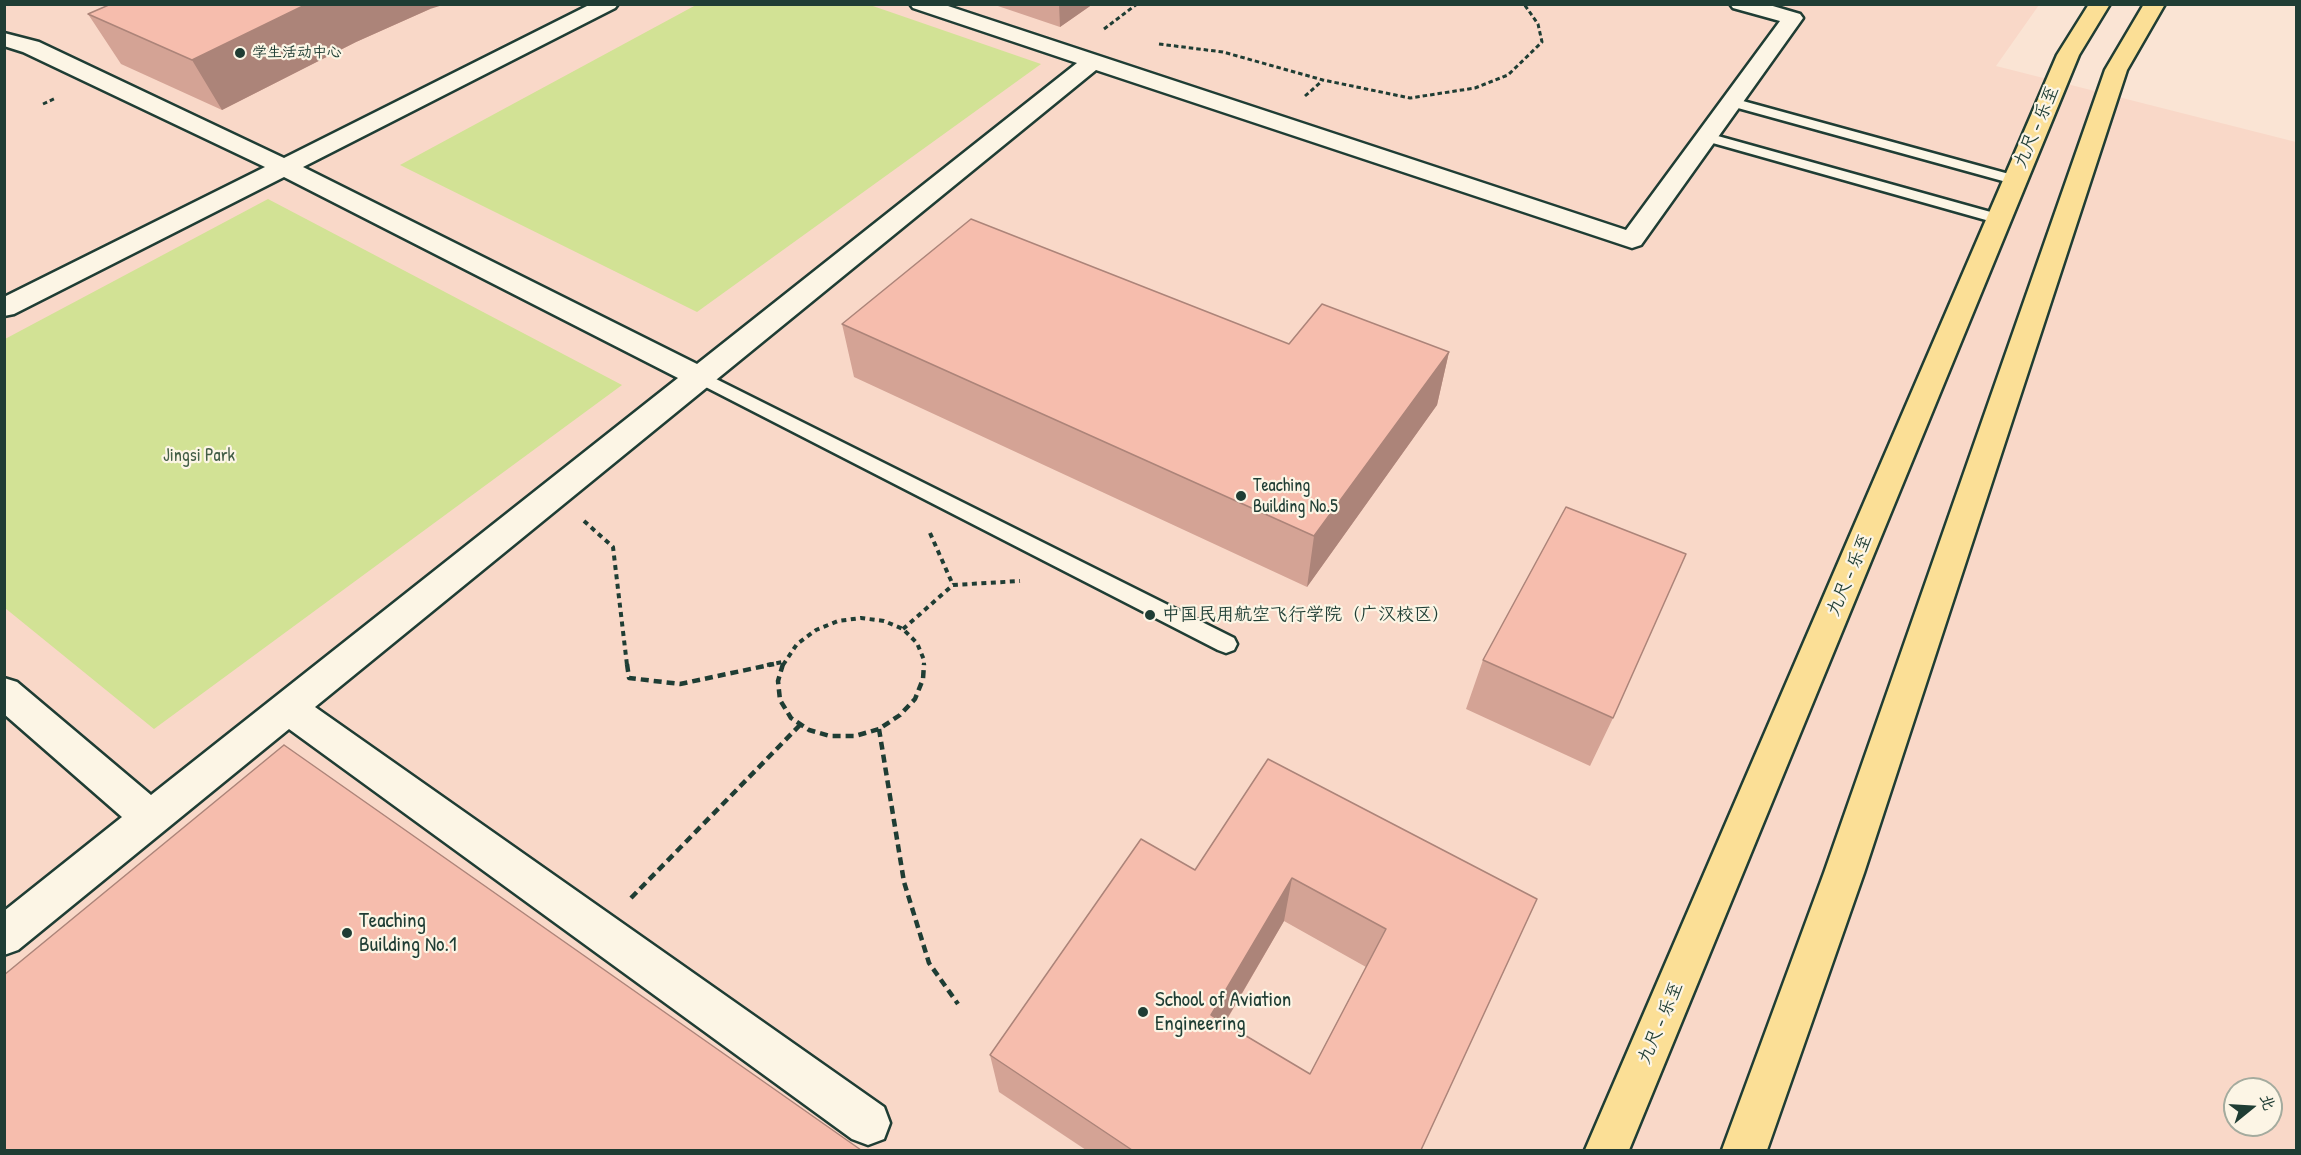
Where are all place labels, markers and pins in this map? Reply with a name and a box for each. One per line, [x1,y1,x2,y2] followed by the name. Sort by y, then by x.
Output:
[252,44,342,62] place label: 学生活动中心
[233,46,247,60] marker: 学生活动中心
[1253,475,1338,518] place label: Teaching Building No.5
[1234,489,1248,503] marker: Teaching Building No.5
[1162,604,1450,626] place label: 中国民用航空飞行学院（广汉校区）
[1143,608,1157,622] marker: 中国民用航空飞行学院（广汉校区）
[359,908,457,958] place label: Teaching Building No.1
[340,926,354,940] marker: Teaching Building No.1
[1155,987,1291,1037] place label: School of Aviation Engineering
[1136,1005,1150,1019] marker: School of Aviation Engineering

